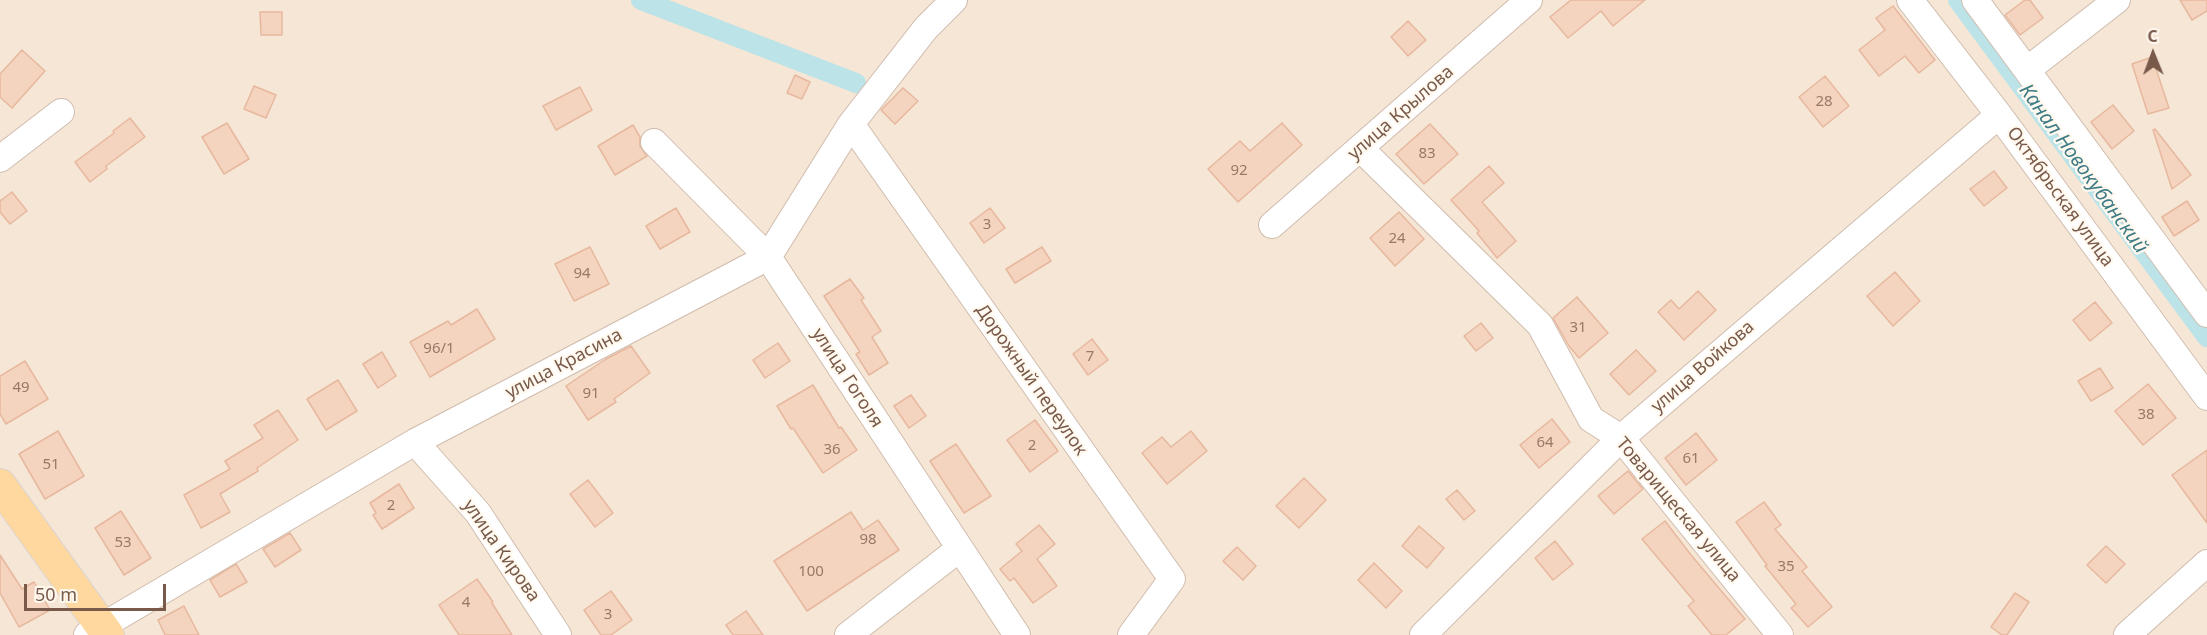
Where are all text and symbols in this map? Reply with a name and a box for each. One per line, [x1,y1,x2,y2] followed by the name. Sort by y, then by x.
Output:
[2123,24,2183,84] north arrow
[2147,25,2158,47] text: С
[1344,61,1458,165] street label: улица Крылова
[2014,80,2152,258] water label: Канал Новокубанский
[1815,93,1833,111] house number: 28
[2002,123,2118,271] street label: Октябрьская улица
[1418,145,1436,163] house number: 83
[1230,162,1248,180] house number: 92
[983,216,991,234] house number: 3
[1388,230,1406,248] house number: 24
[573,265,591,283] house number: 94
[971,300,1091,460] street label: Дорожный переулок
[1647,316,1759,418] street label: улица Войкова
[1569,319,1587,337] house number: 31
[502,324,626,404] street label: улица Красина
[807,324,887,432] street label: улица Гоголя
[423,340,455,358] house number: 96/1
[1086,348,1094,366] house number: 7
[12,379,30,397] house number: 49
[582,385,600,403] house number: 91
[2137,406,2155,424] house number: 38
[1611,433,1745,587] street label: Товарищеская улица
[1536,434,1554,452] house number: 64
[1028,437,1036,455] house number: 2
[823,441,841,459] house number: 36
[1682,450,1700,468] house number: 61
[42,456,60,474] house number: 51
[458,496,544,606] street label: улица Кирова
[387,497,395,515] house number: 2
[859,531,877,549] house number: 98
[114,534,132,552] house number: 53
[1777,558,1795,576] house number: 35
[798,563,824,581] house number: 100
[27,572,170,610] scale bar
[35,582,77,606] text: 50 m
[462,594,470,612] house number: 4
[604,606,612,624] house number: 3

